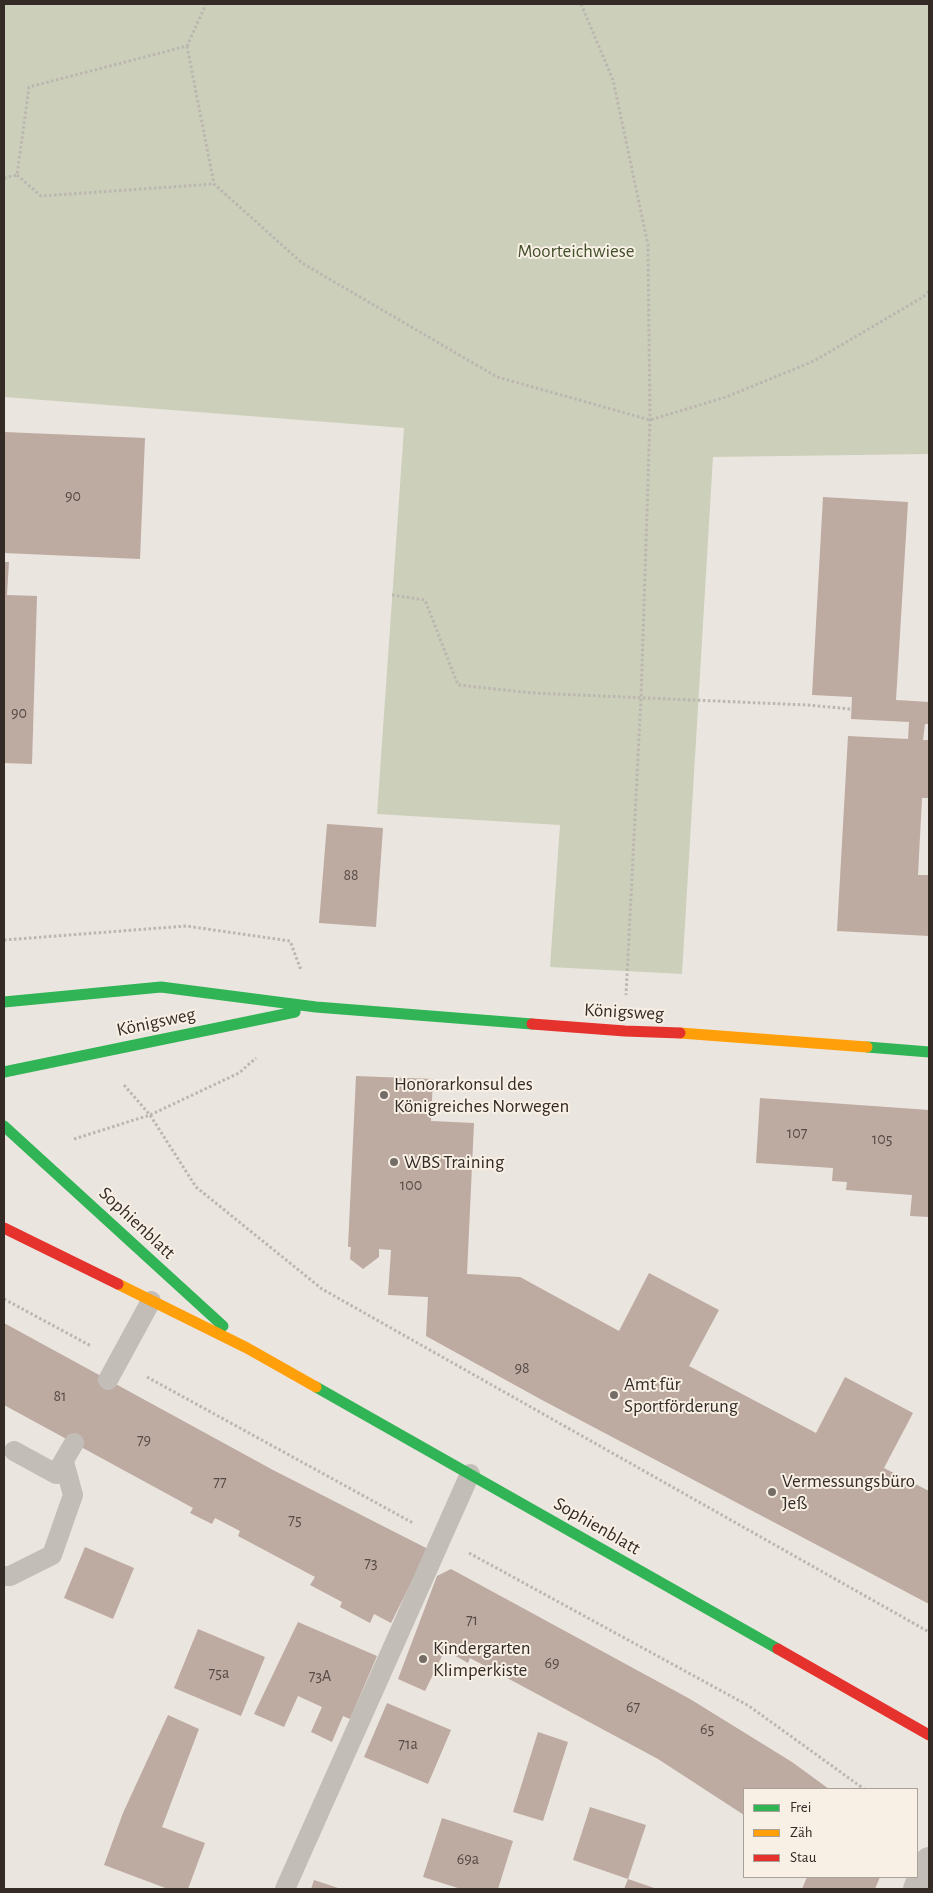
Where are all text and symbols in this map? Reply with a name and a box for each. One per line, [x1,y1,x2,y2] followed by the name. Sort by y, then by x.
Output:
[517,240,635,262] park label: Moorteichwiese
[65,486,81,506] house number: 90
[11,703,27,723] house number: 90
[343,865,359,885] house number: 88
[583,999,665,1025] street label: Königsweg
[114,1003,198,1041] street label: Königsweg
[394,1073,569,1117] place label: Honorarkonsul des Königreiches Norwegen
[378,1089,390,1101] marker: Honorarkonsul des Königreiches Norwegen
[787,1123,807,1143] house number: 107
[872,1129,892,1149] house number: 105
[404,1151,504,1173] place label: WBS Training
[388,1156,400,1168] marker: WBS Training
[400,1175,422,1195] house number: 100
[94,1182,180,1264] street label: Sophienblatt
[514,1358,530,1378] house number: 98
[624,1373,738,1417] place label: Amt für Sportförderung
[53,1386,67,1406] house number: 81
[608,1389,620,1401] marker: Amt für Sportförderung
[137,1430,151,1450] house number: 79
[782,1470,915,1514] place label: Vermessungsbüro Jeß
[213,1472,227,1492] house number: 77
[766,1486,778,1498] marker: Vermessungsbüro Jeß
[550,1492,644,1560] street label: Sophienblatt
[288,1510,302,1530] house number: 75
[364,1553,378,1573] house number: 73
[466,1610,478,1630] house number: 71
[433,1637,531,1681] place label: Kindergarten Klimperkiste
[417,1653,429,1665] marker: Kindergarten Klimperkiste
[544,1653,560,1673] house number: 69
[209,1663,229,1683] house number: 75a
[309,1666,331,1686] house number: 73A
[626,1697,640,1717] house number: 67
[700,1719,714,1739] house number: 65
[398,1734,418,1754] house number: 71a
[743,1788,918,1878] legend
[790,1800,811,1815] text: Frei
[790,1825,813,1840] text: Zäh
[457,1849,479,1869] house number: 69a
[790,1850,816,1865] text: Stau

